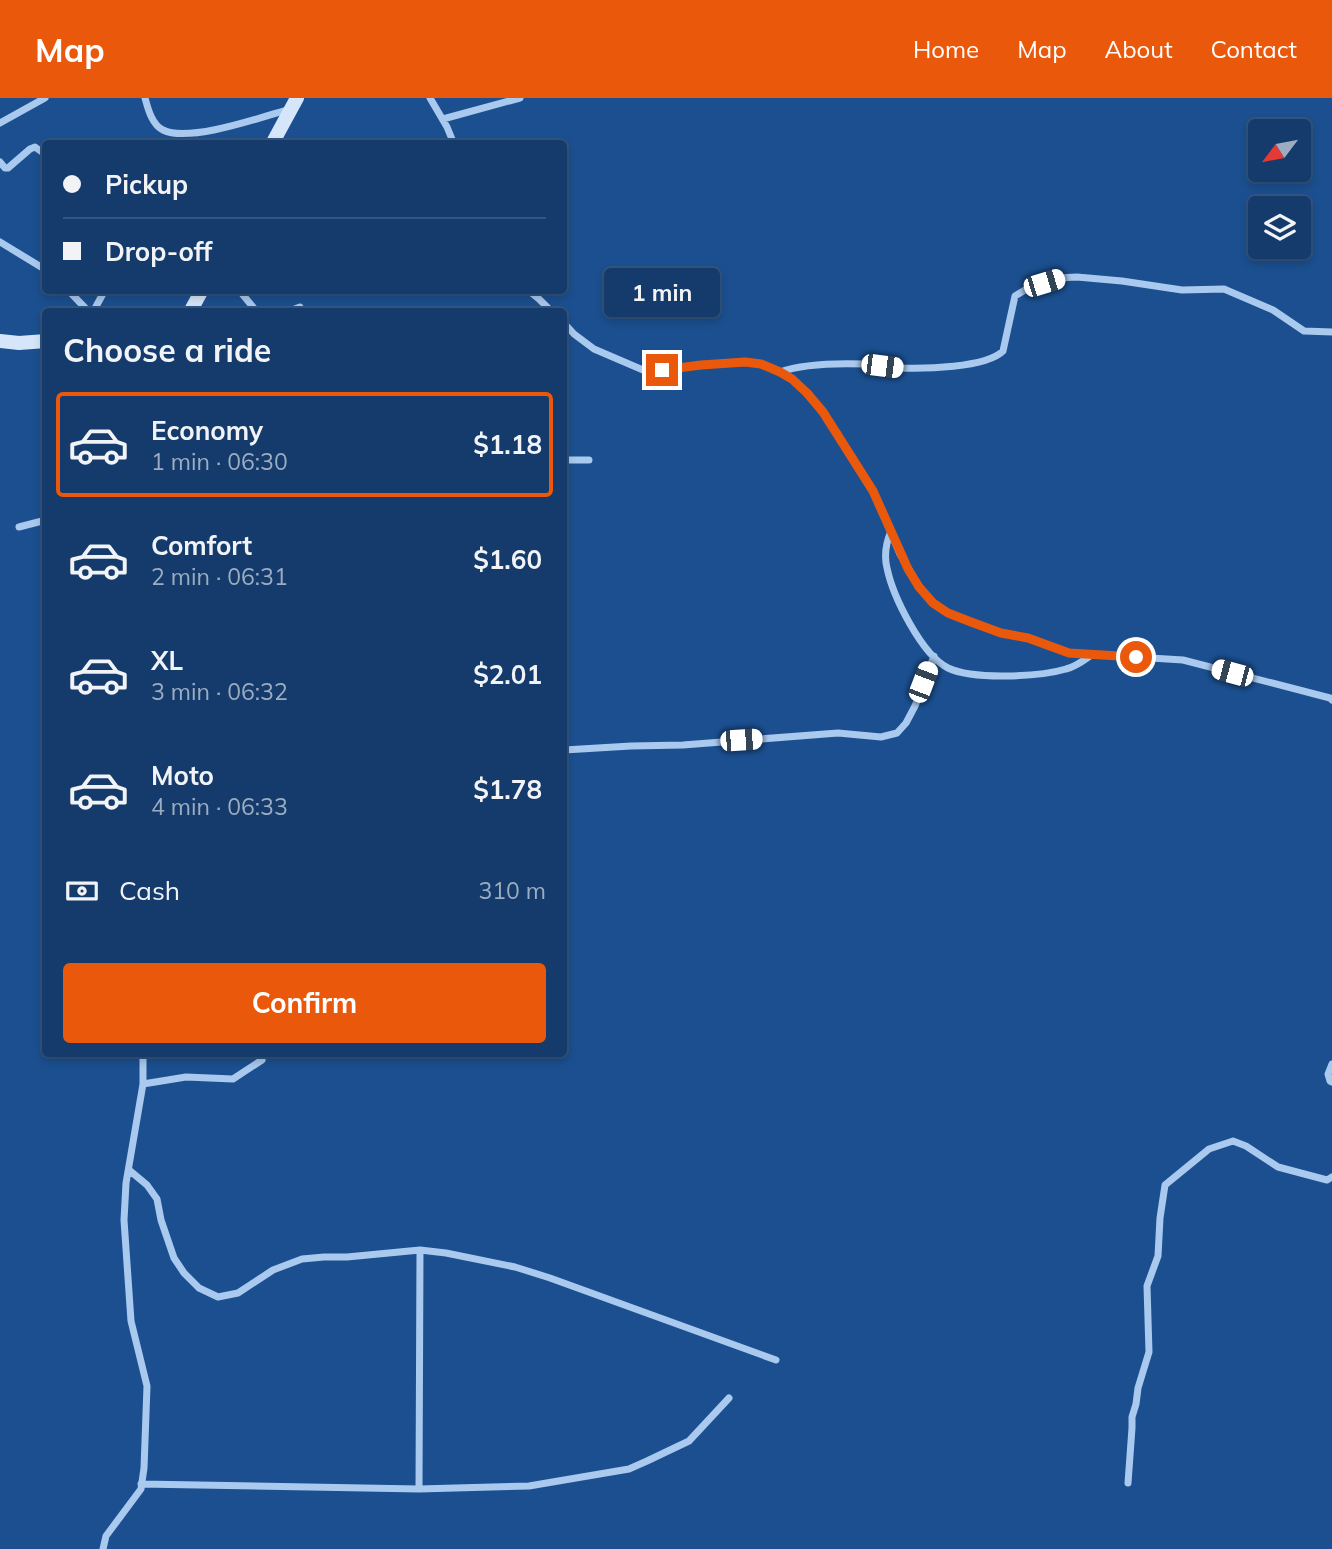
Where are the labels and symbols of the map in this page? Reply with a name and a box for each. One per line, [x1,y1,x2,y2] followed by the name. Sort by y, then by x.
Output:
[1248,119,1311,182] north arrow
[1021,267,1068,299] car
[604,268,720,317] callout: 1 min
[860,353,905,379] car
[646,354,678,386] route end
[1120,641,1152,673] route start
[1209,657,1256,689] car
[906,659,941,705] car
[720,728,763,752] car

